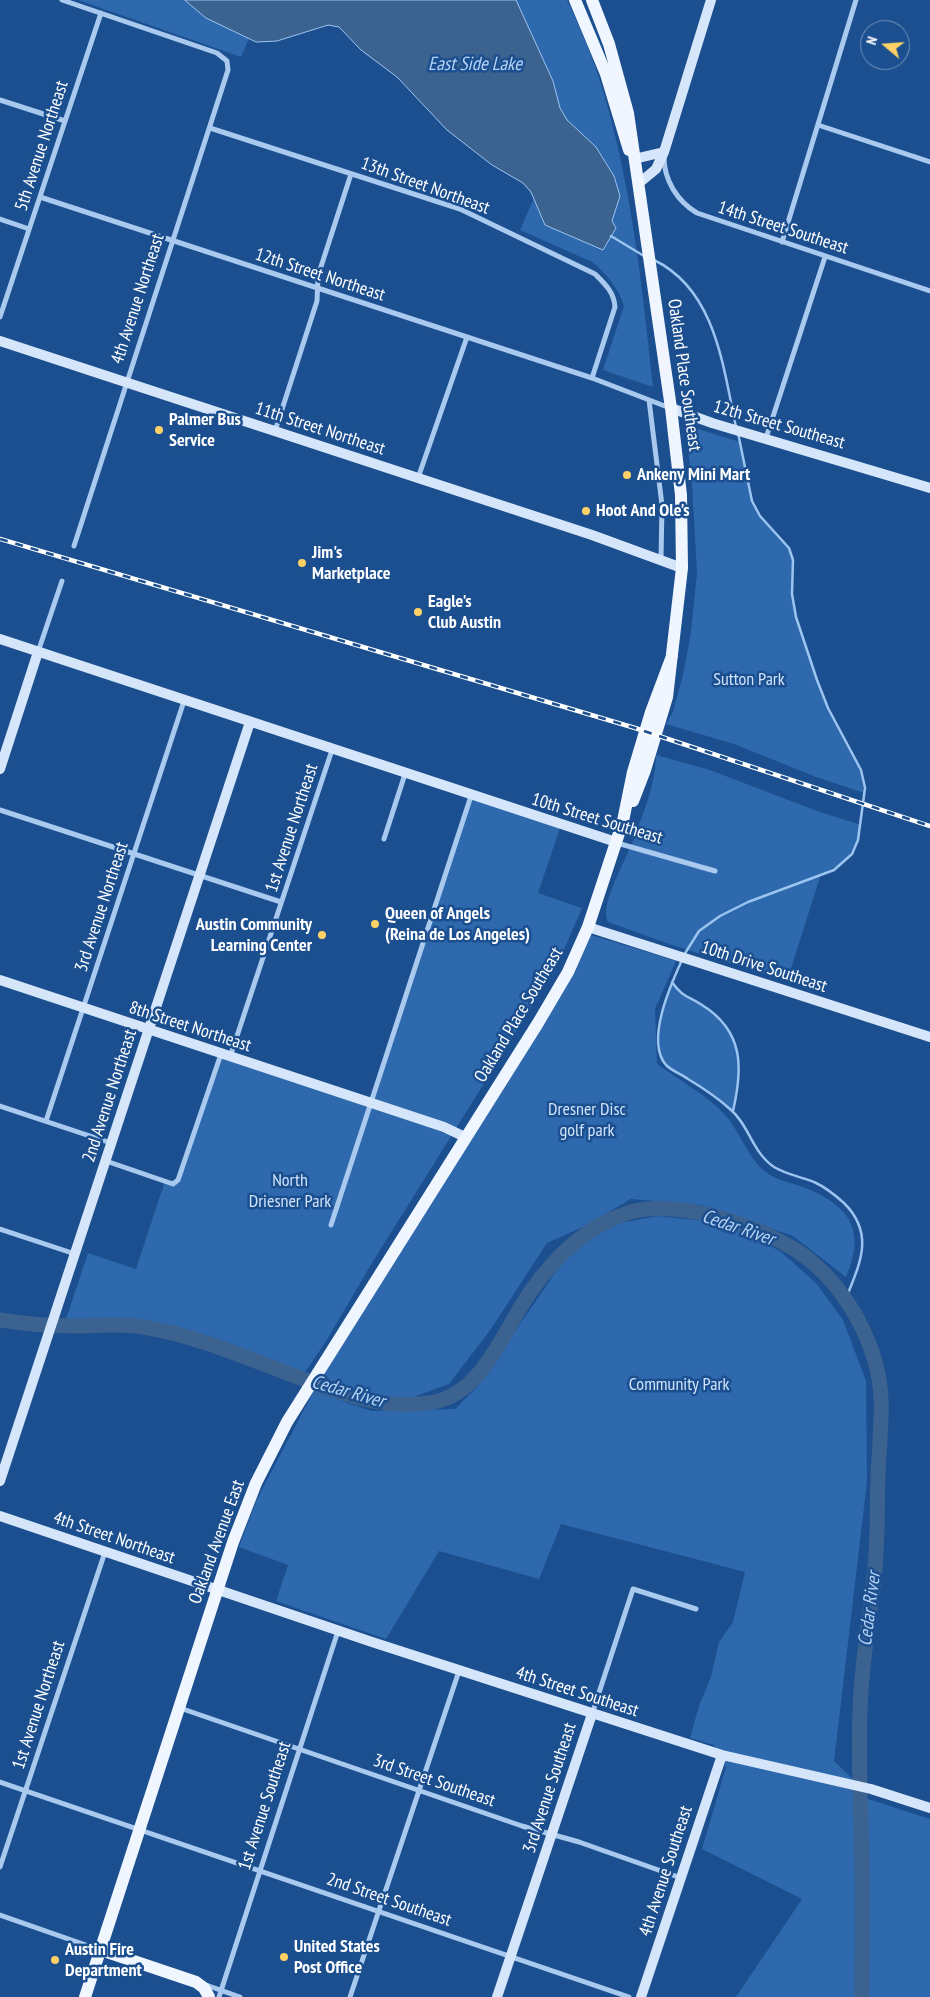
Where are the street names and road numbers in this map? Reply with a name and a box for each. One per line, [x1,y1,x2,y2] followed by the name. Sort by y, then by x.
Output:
[11,78,73,214] street label: 5th Avenue Northeast
[358,153,492,219] street label: 13th Street Northeast
[715,197,851,259] street label: 14th Street Southeast
[107,231,169,367] street label: 4th Avenue Northeast
[252,244,388,306] street label: 12th Street Northeast
[663,297,705,453] street label: Oakland Place Southeast
[711,396,847,454] street label: 12th Street Southeast
[252,398,388,460] street label: 11th Street Northeast
[261,761,323,895] street label: 1st Avenue Northeast
[529,789,665,849] street label: 10th Street Southeast
[71,839,133,975] street label: 3rd Avenue Northeast
[698,936,830,998] street label: 10th Drive Southeast
[470,944,568,1086] street label: Oakland Place Southeast
[126,997,254,1057] street label: 8th Street Northeast
[78,1027,142,1165] street label: 2nd Avenue Northeast
[185,1477,249,1607] street label: Oakland Avenue East
[50,1507,178,1569] street label: 4th Street Northeast
[8,1638,70,1772] street label: 1st Avenue Northeast
[513,1662,641,1722] street label: 4th Street Southeast
[519,1720,581,1856] street label: 3rd Avenue Southeast
[234,1739,296,1873] street label: 1st Avenue Southeast
[370,1750,498,1812] street label: 3rd Street Southeast
[635,1803,697,1939] street label: 4th Avenue Southeast
[324,1869,454,1931] street label: 2nd Street Southeast

